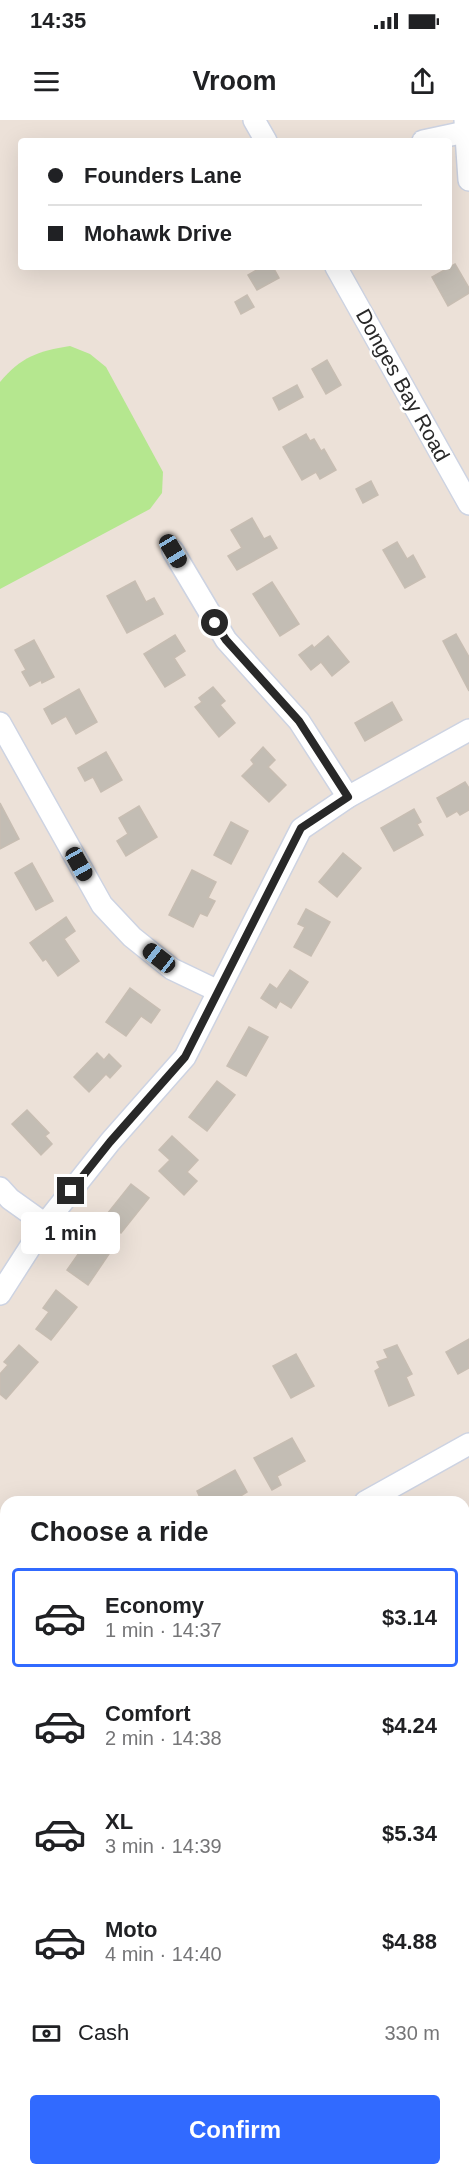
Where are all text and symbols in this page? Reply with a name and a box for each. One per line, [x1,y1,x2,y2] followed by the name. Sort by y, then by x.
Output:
[30,8,86,33] text: 14:35
[30,65,63,98] icon: menu
[406,65,439,98] icon: share
[192,66,277,96] text: Vroom
[84,163,242,188] text: Founders Lane
[84,221,232,246] text: Mohawk Drive
[352,305,454,465] street label: Donges Bay Road
[156,531,190,571] car
[201,609,228,636] route start
[62,844,96,884] car
[139,940,179,976] car
[57,1177,84,1204] route end
[22,1212,121,1254] callout: 1 min
[44,1222,97,1244] text: 1 min
[30,1517,209,1547] text: Choose a ride
[33,1591,87,1645] icon: car
[105,1593,204,1618] text: Economy
[382,1605,437,1630] text: $3.14
[105,1619,222,1641] text: 1 min · 14:37
[33,1699,87,1753] icon: car
[105,1701,191,1726] text: Comfort
[382,1713,437,1738] text: $4.24
[105,1727,222,1749] text: 2 min · 14:38
[33,1807,87,1861] icon: car
[105,1809,133,1834] text: XL
[382,1821,437,1846] text: $5.34
[105,1835,222,1857] text: 3 min · 14:39
[33,1915,87,1969] icon: car
[105,1917,158,1942] text: Moto
[382,1929,437,1954] text: $4.88
[105,1943,222,1965] text: 4 min · 14:40
[30,2017,63,2050] icon: cash
[78,2020,129,2045] text: Cash
[384,2022,440,2044] text: 330 m
[30,2095,440,2164] button: Confirm

